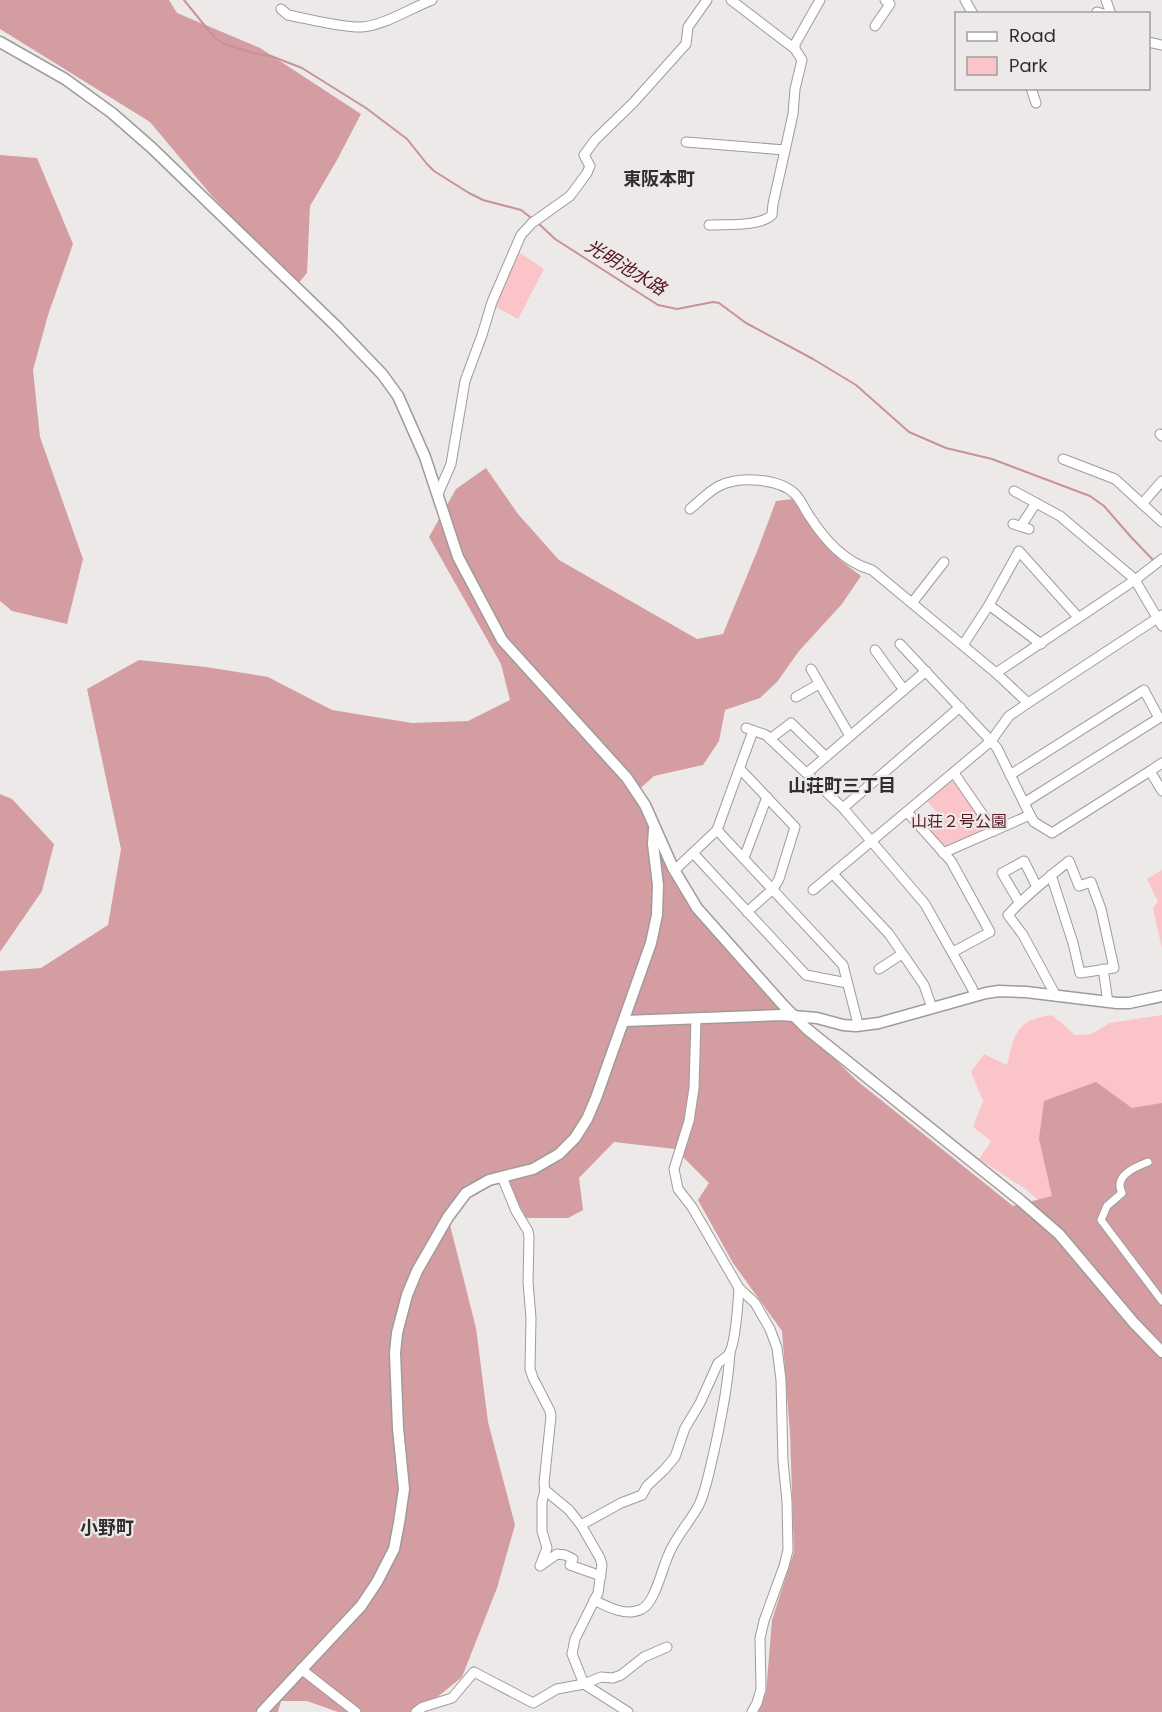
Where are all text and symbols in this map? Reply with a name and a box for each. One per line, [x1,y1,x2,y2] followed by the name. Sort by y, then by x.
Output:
[955,12,1150,90] legend
[1009,23,1056,48] text: Road
[1009,53,1048,78] text: Park
[623,166,695,191] district label: 東阪本町
[581,233,673,302] water label: 光明池水路
[788,773,896,798] district label: 山荘町三丁目
[911,810,1007,833] park label: 山荘２号公園
[80,1515,134,1540] district label: 小野町

